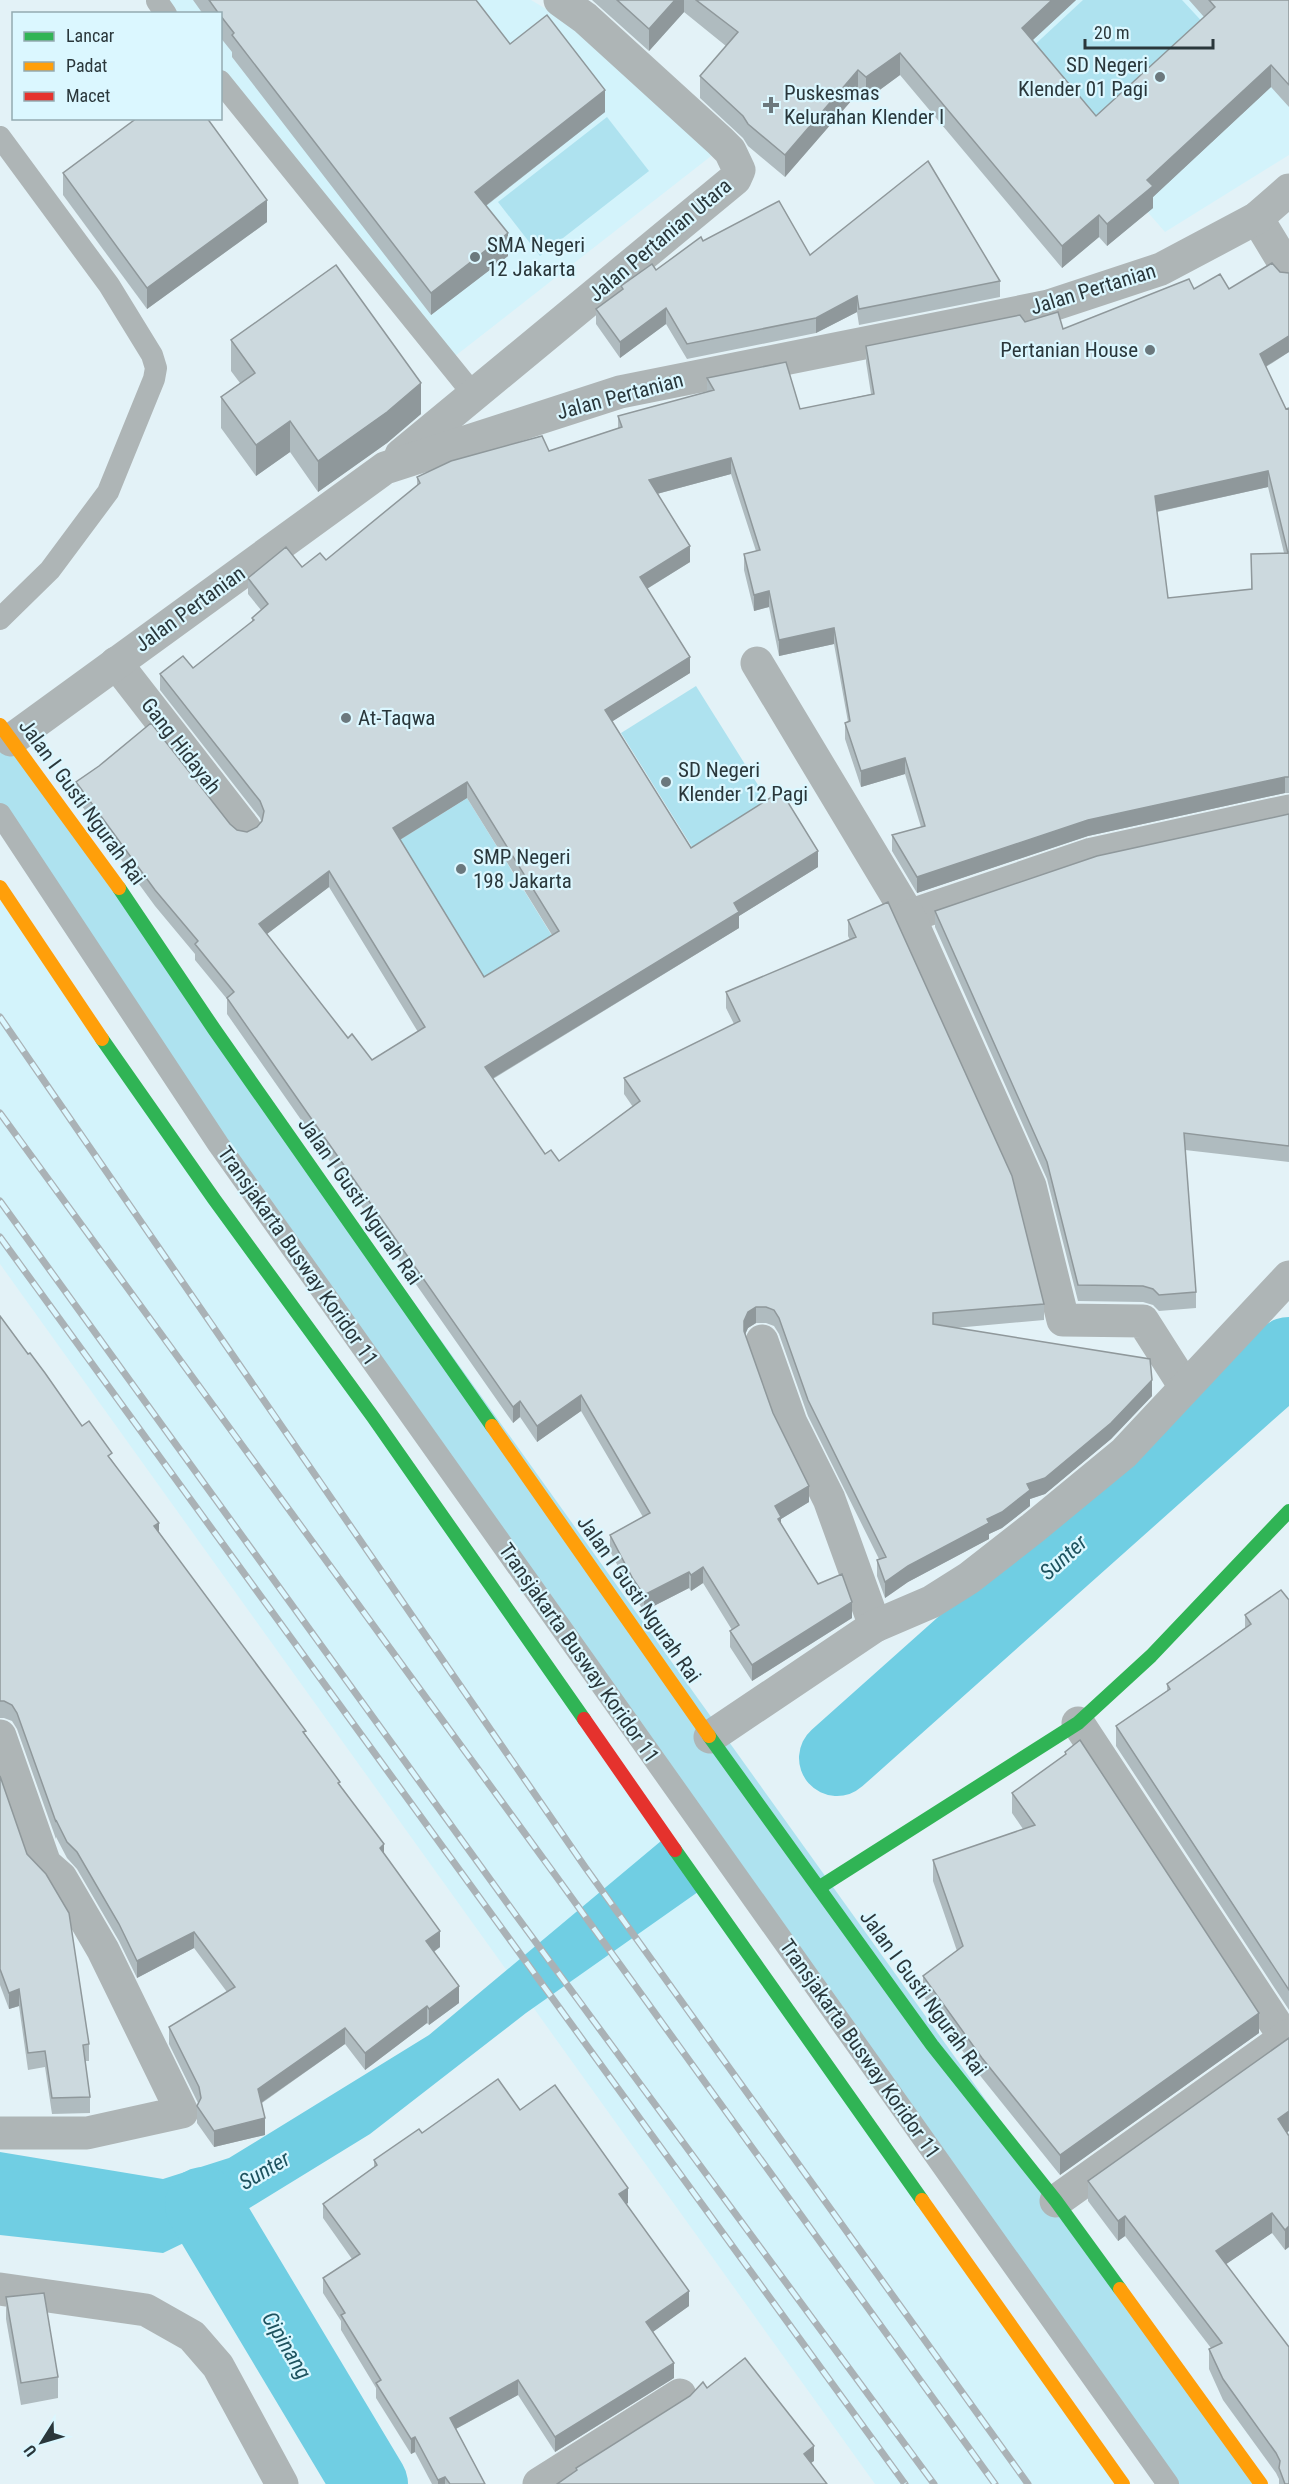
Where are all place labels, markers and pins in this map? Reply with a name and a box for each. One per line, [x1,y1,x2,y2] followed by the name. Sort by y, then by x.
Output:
[1018,53,1148,101] place label: SD Negeri Klender 01 Pagi
[1153,70,1167,84] marker: SD Negeri Klender 01 Pagi
[784,81,944,129] place label: Puskesmas Kelurahan Klender I
[762,96,780,114] marker: Puskesmas Kelurahan Klender I
[487,233,585,281] place label: SMA Negeri 12 Jakarta
[468,250,482,264] marker: SMA Negeri 12 Jakarta
[1000,338,1138,362] place label: Pertanian House
[1143,343,1157,357] marker: Pertanian House
[358,706,435,730] place label: At-Taqwa
[339,711,353,725] marker: At-Taqwa
[678,758,808,806] place label: SD Negeri Klender 12 Pagi
[659,775,673,789] marker: SD Negeri Klender 12 Pagi
[473,845,572,893] place label: SMP Negeri 198 Jakarta
[454,862,468,876] marker: SMP Negeri 198 Jakarta

